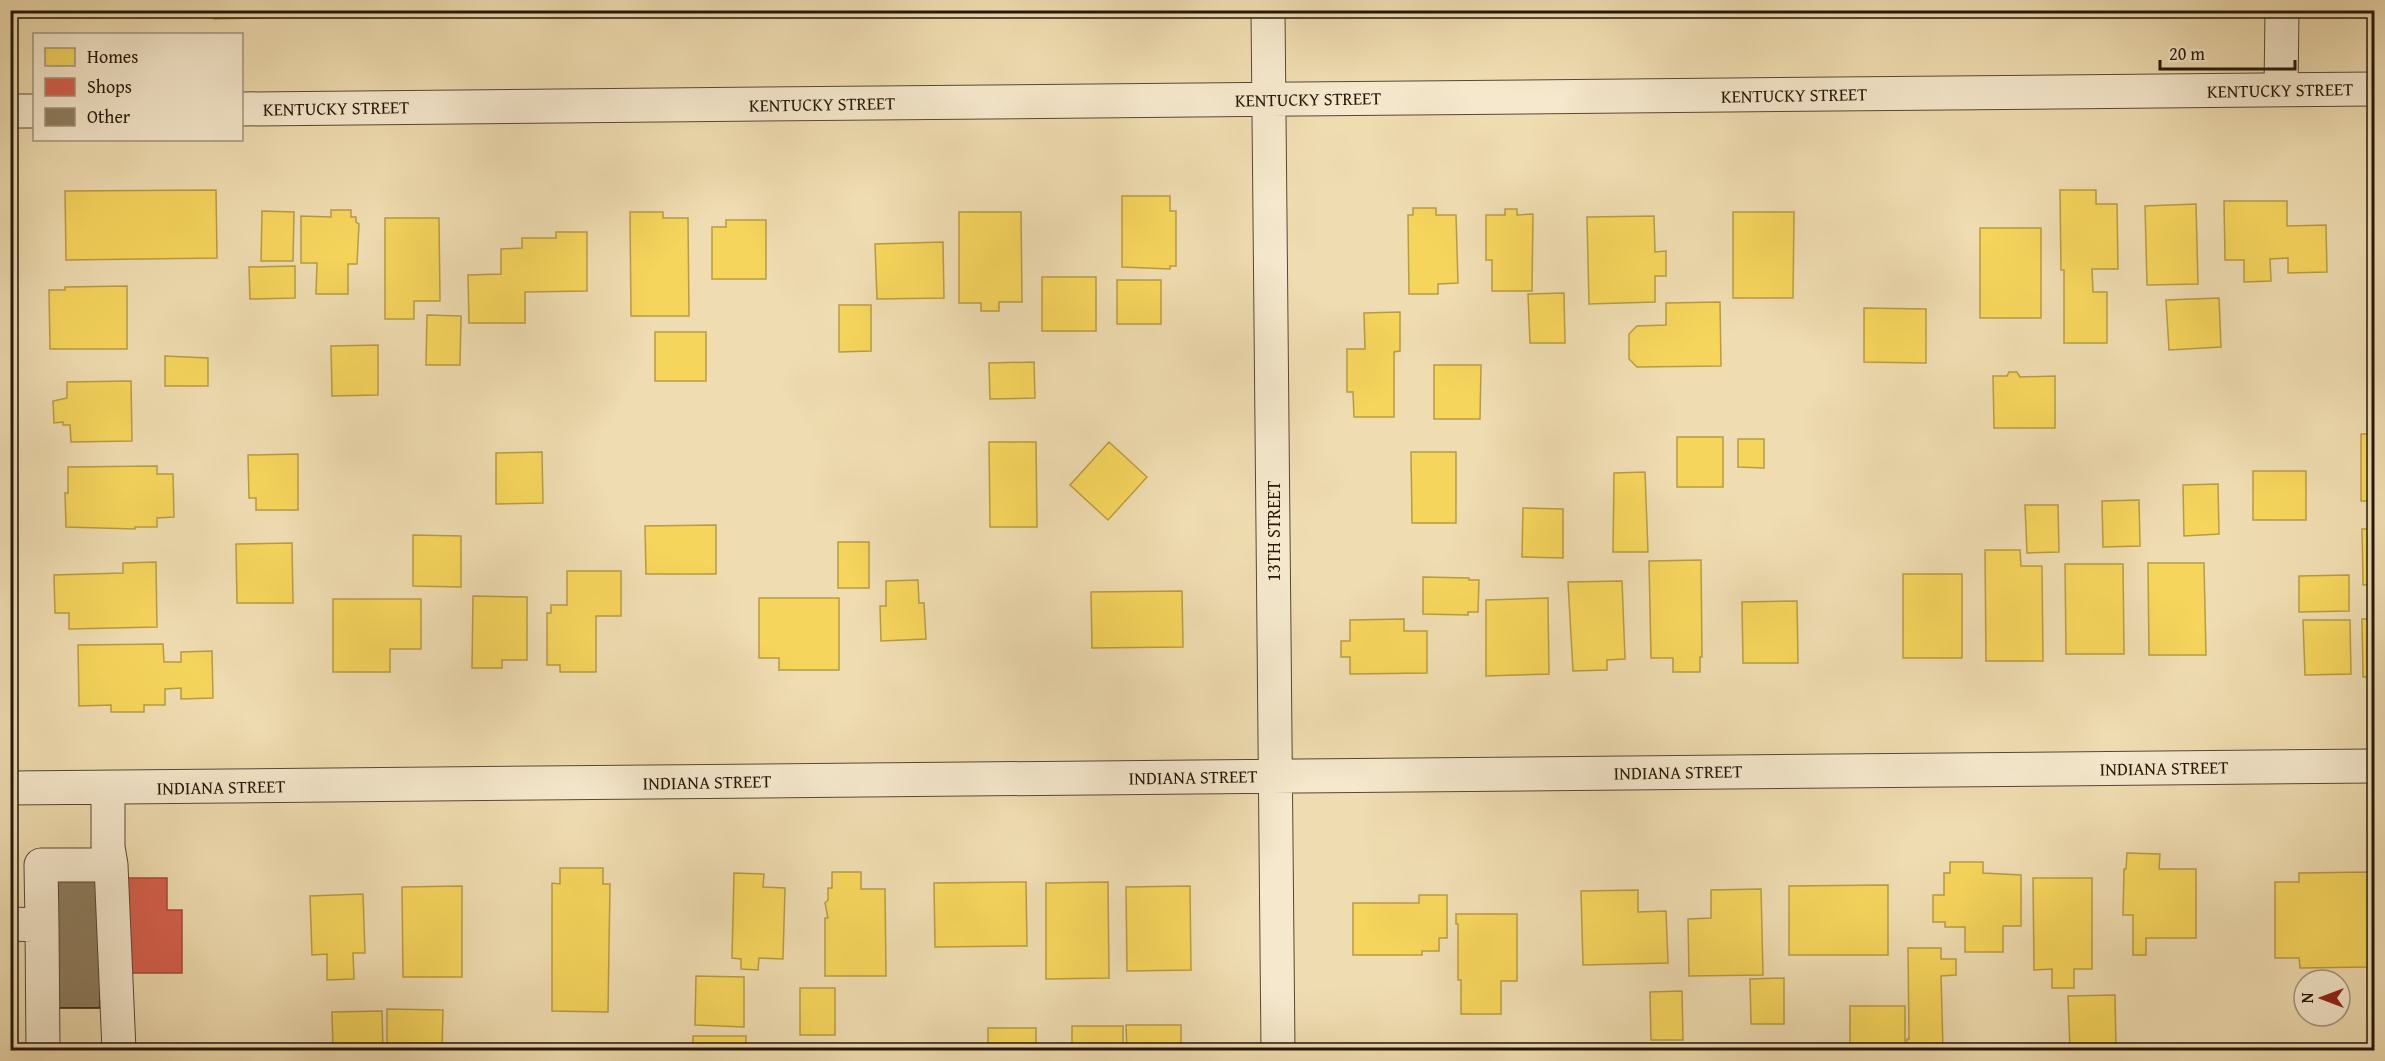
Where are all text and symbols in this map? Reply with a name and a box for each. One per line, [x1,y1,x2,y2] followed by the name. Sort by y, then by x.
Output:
[33,33,243,141] legend
[2160,33,2295,71] scale bar
[2169,40,2205,67] text: 20 m
[87,43,138,70] text: Homes
[87,73,132,100] text: Shops
[2207,75,2353,105] street label: KENTUCKY STREET
[1721,80,1867,110] street label: KENTUCKY STREET
[1235,84,1381,114] street label: KENTUCKY STREET
[749,89,895,119] street label: KENTUCKY STREET
[263,93,409,123] street label: KENTUCKY STREET
[87,103,131,130] text: Other
[1260,481,1287,581] street label: 13TH STREET
[2099,753,2229,783] street label: INDIANA STREET
[1613,757,1743,787] street label: INDIANA STREET
[1128,762,1258,792] street label: INDIANA STREET
[642,767,772,797] street label: INDIANA STREET
[156,772,286,802] street label: INDIANA STREET
[2292,968,2352,1028] north arrow
[2295,992,2319,1003] text: N

